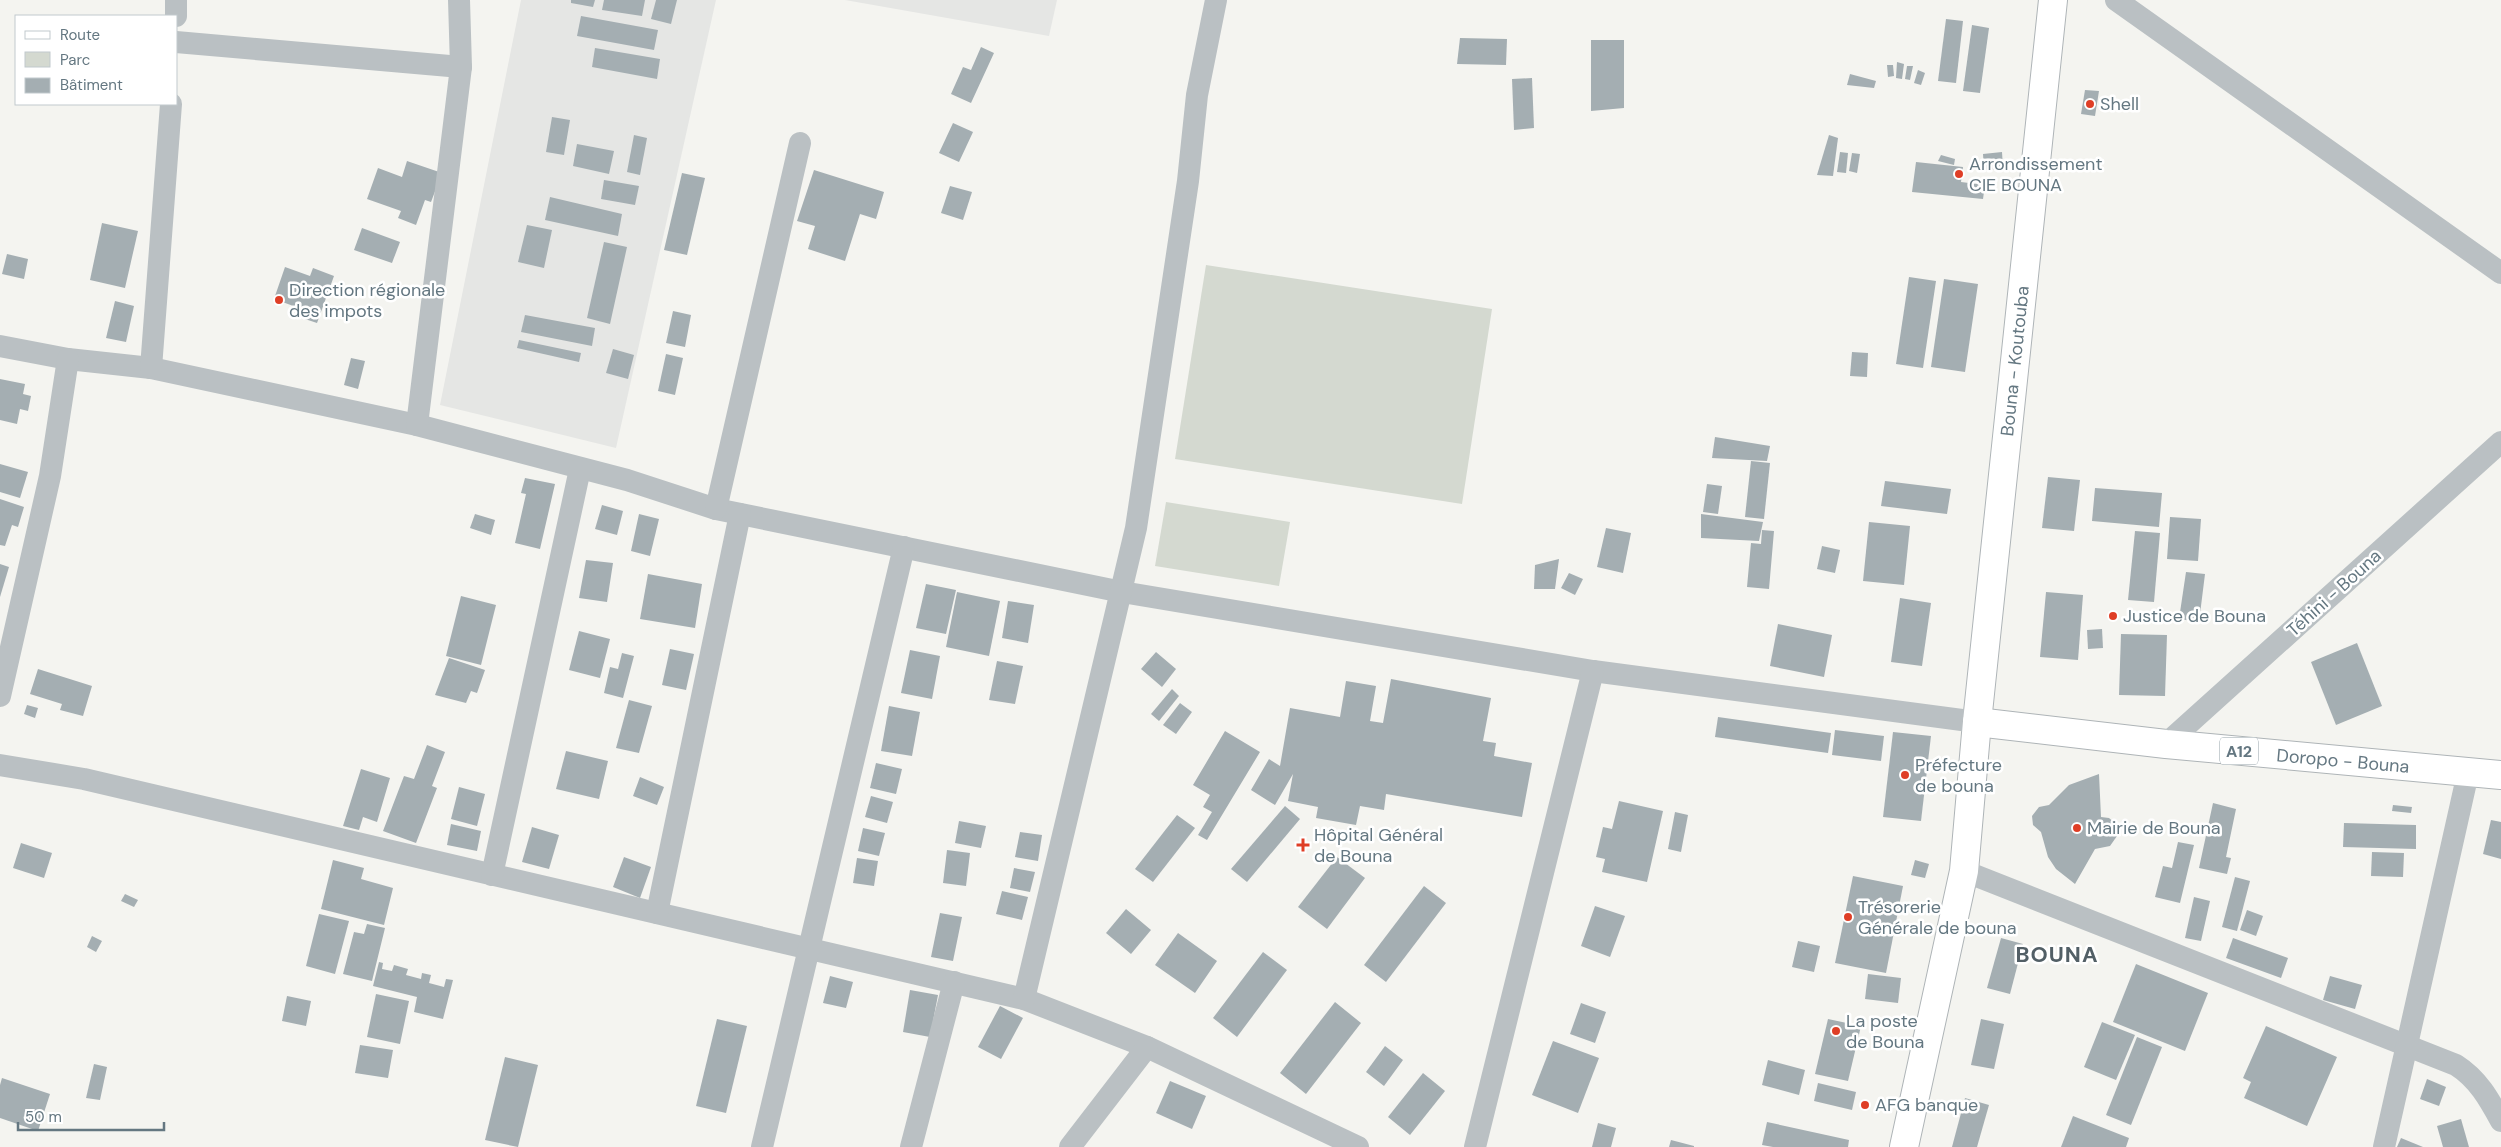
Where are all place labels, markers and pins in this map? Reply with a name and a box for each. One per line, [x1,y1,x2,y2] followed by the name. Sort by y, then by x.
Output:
[2100,92,2139,116] place label: Shell
[2084,98,2096,110] marker: Shell
[1969,152,2103,197] place label: Arrondissement CIE BOUNA
[1953,168,1965,180] marker: Arrondissement CIE BOUNA
[289,278,445,323] place label: Direction régionale des impots
[273,294,285,306] marker: Direction régionale des impots
[2123,604,2266,628] place label: Justice de Bouna
[2107,610,2119,622] marker: Justice de Bouna
[1915,753,2002,798] place label: Préfecture de bouna
[1899,769,1911,781] marker: Préfecture de bouna
[2087,816,2221,840] place label: Mairie de Bouna
[2071,822,2083,834] marker: Mairie de Bouna
[1314,823,1443,868] place label: Hôpital Général de Bouna
[1296,838,1310,852] marker: Hôpital Général de Bouna
[1858,895,2017,940] place label: Trésorerie Générale de bouna
[1842,911,1854,923] marker: Trésorerie Générale de bouna
[1846,1009,1924,1054] place label: La poste de Bouna
[1830,1025,1842,1037] marker: La poste de Bouna
[1875,1093,1978,1117] place label: AFG banque
[1859,1099,1871,1111] marker: AFG banque

